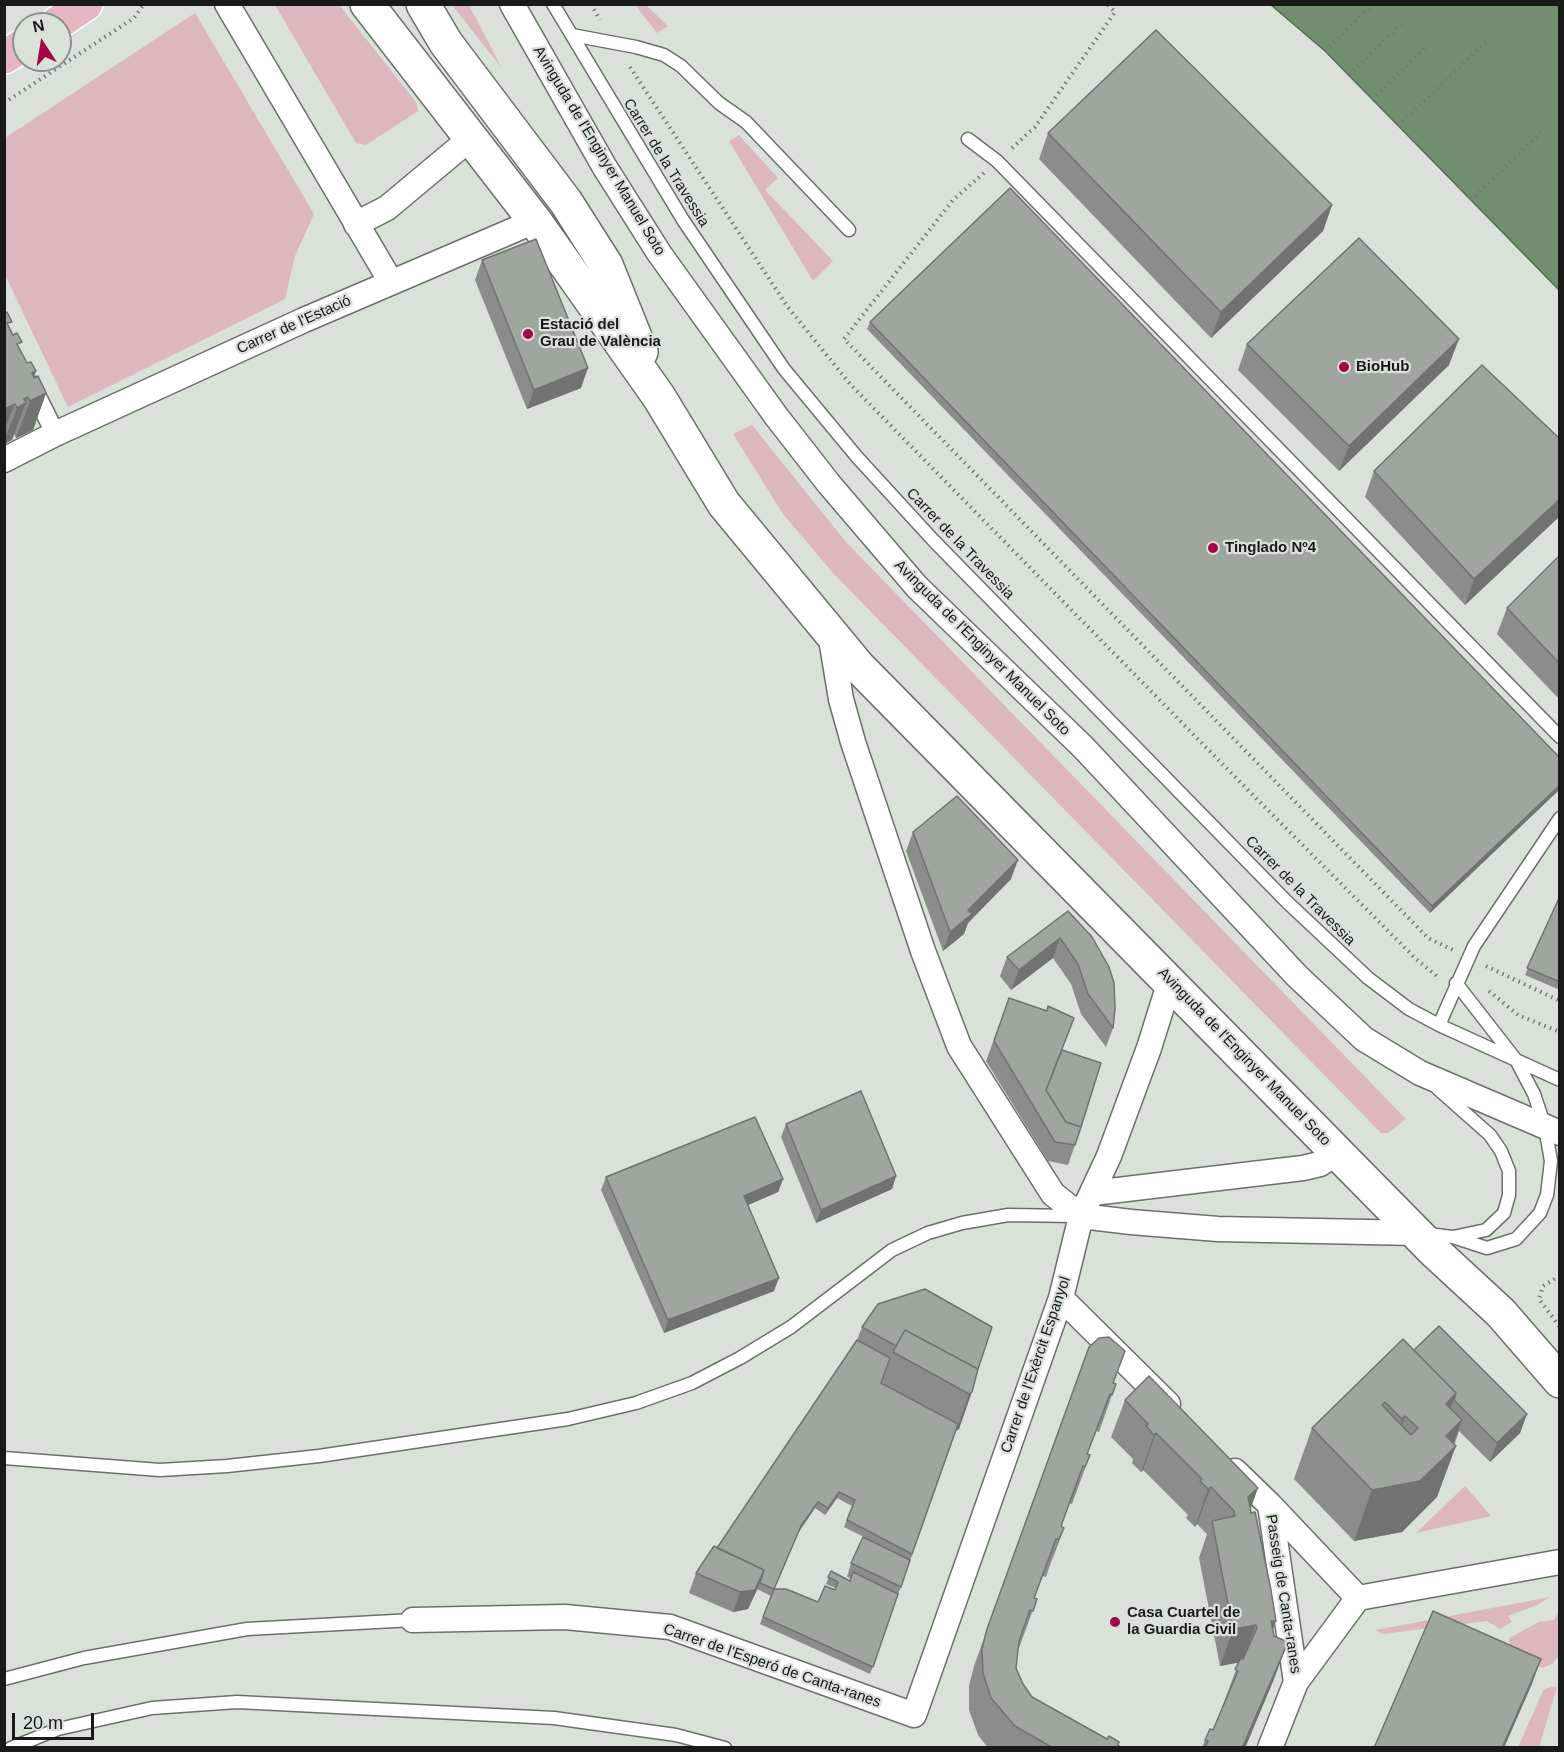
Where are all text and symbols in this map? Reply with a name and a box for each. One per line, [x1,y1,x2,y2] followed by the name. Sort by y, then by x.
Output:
[12,12,72,72] north arrow
[31,16,46,35] text: N
[529,43,669,259] street label: Avinguda de l'Enginyer Manuel Soto
[619,96,713,230] street label: Carrer de la Travessia
[234,292,354,358] street label: Carrer de l'Estació
[540,316,661,351] place label: Estació del Grau de València
[521,327,535,341] marker: Estació del Grau de València
[1356,358,1409,376] place label: BioHub
[1337,360,1351,374] marker: BioHub
[902,485,1018,603] street label: Carrer de la Travessia
[1225,539,1316,557] place label: Tinglado Nº4
[1206,541,1220,555] marker: Tinglado Nº4
[890,556,1074,740] street label: Avinguda de l'Enginyer Manuel Soto
[1241,832,1359,950] street label: Carrer de la Travessia
[1154,964,1334,1150] street label: Avinguda de l'Enginyer Manuel Soto
[997,1274,1075,1456] street label: Carrer de l'Exèrcit Espanyol
[1262,1513,1304,1675] street label: Passeig de Canta-ranes
[1127,1604,1240,1639] place label: Casa Cuartel de la Guardia Civil
[1108,1615,1122,1629] marker: Casa Cuartel de la Guardia Civil
[661,1620,883,1712] street label: Carrer de l'Esperó de Canta-ranes
[15,1701,98,1739] scale bar
[23,1713,63,1733] text: 20 m

